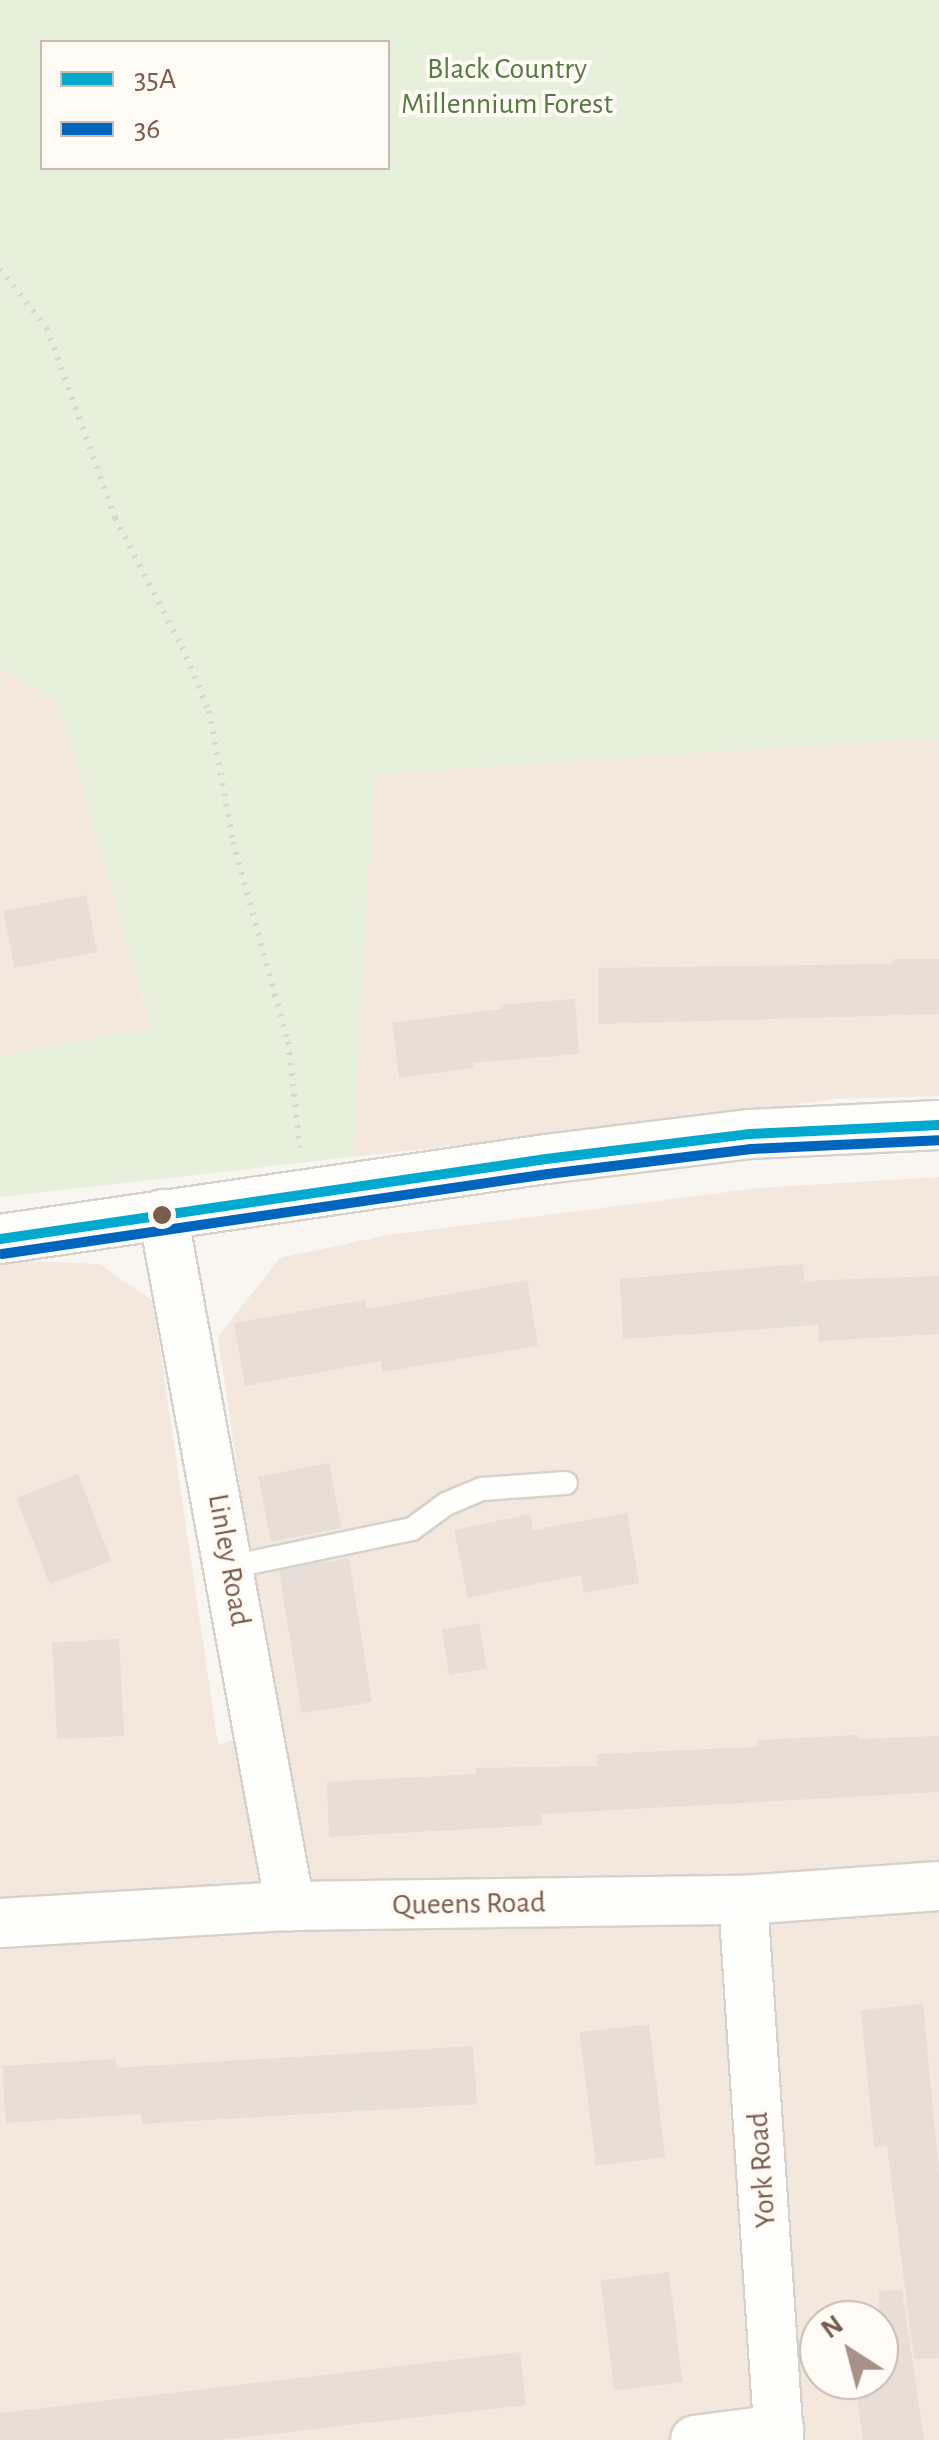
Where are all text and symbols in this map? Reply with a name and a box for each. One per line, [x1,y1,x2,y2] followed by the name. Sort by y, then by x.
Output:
[40,40,390,170] legend
[401,51,613,122] park label: Black Country Millennium Forest
[134,64,176,94] text: 35A
[134,114,160,144] text: 36
[152,1205,172,1225] unlabelled marker
[200,1491,258,1629] street label: Linley Road
[392,1885,546,1923] street label: Queens Road
[740,2111,784,2229] street label: York Road
[799,2300,899,2400] north arrow
[816,2310,849,2344] text: N

